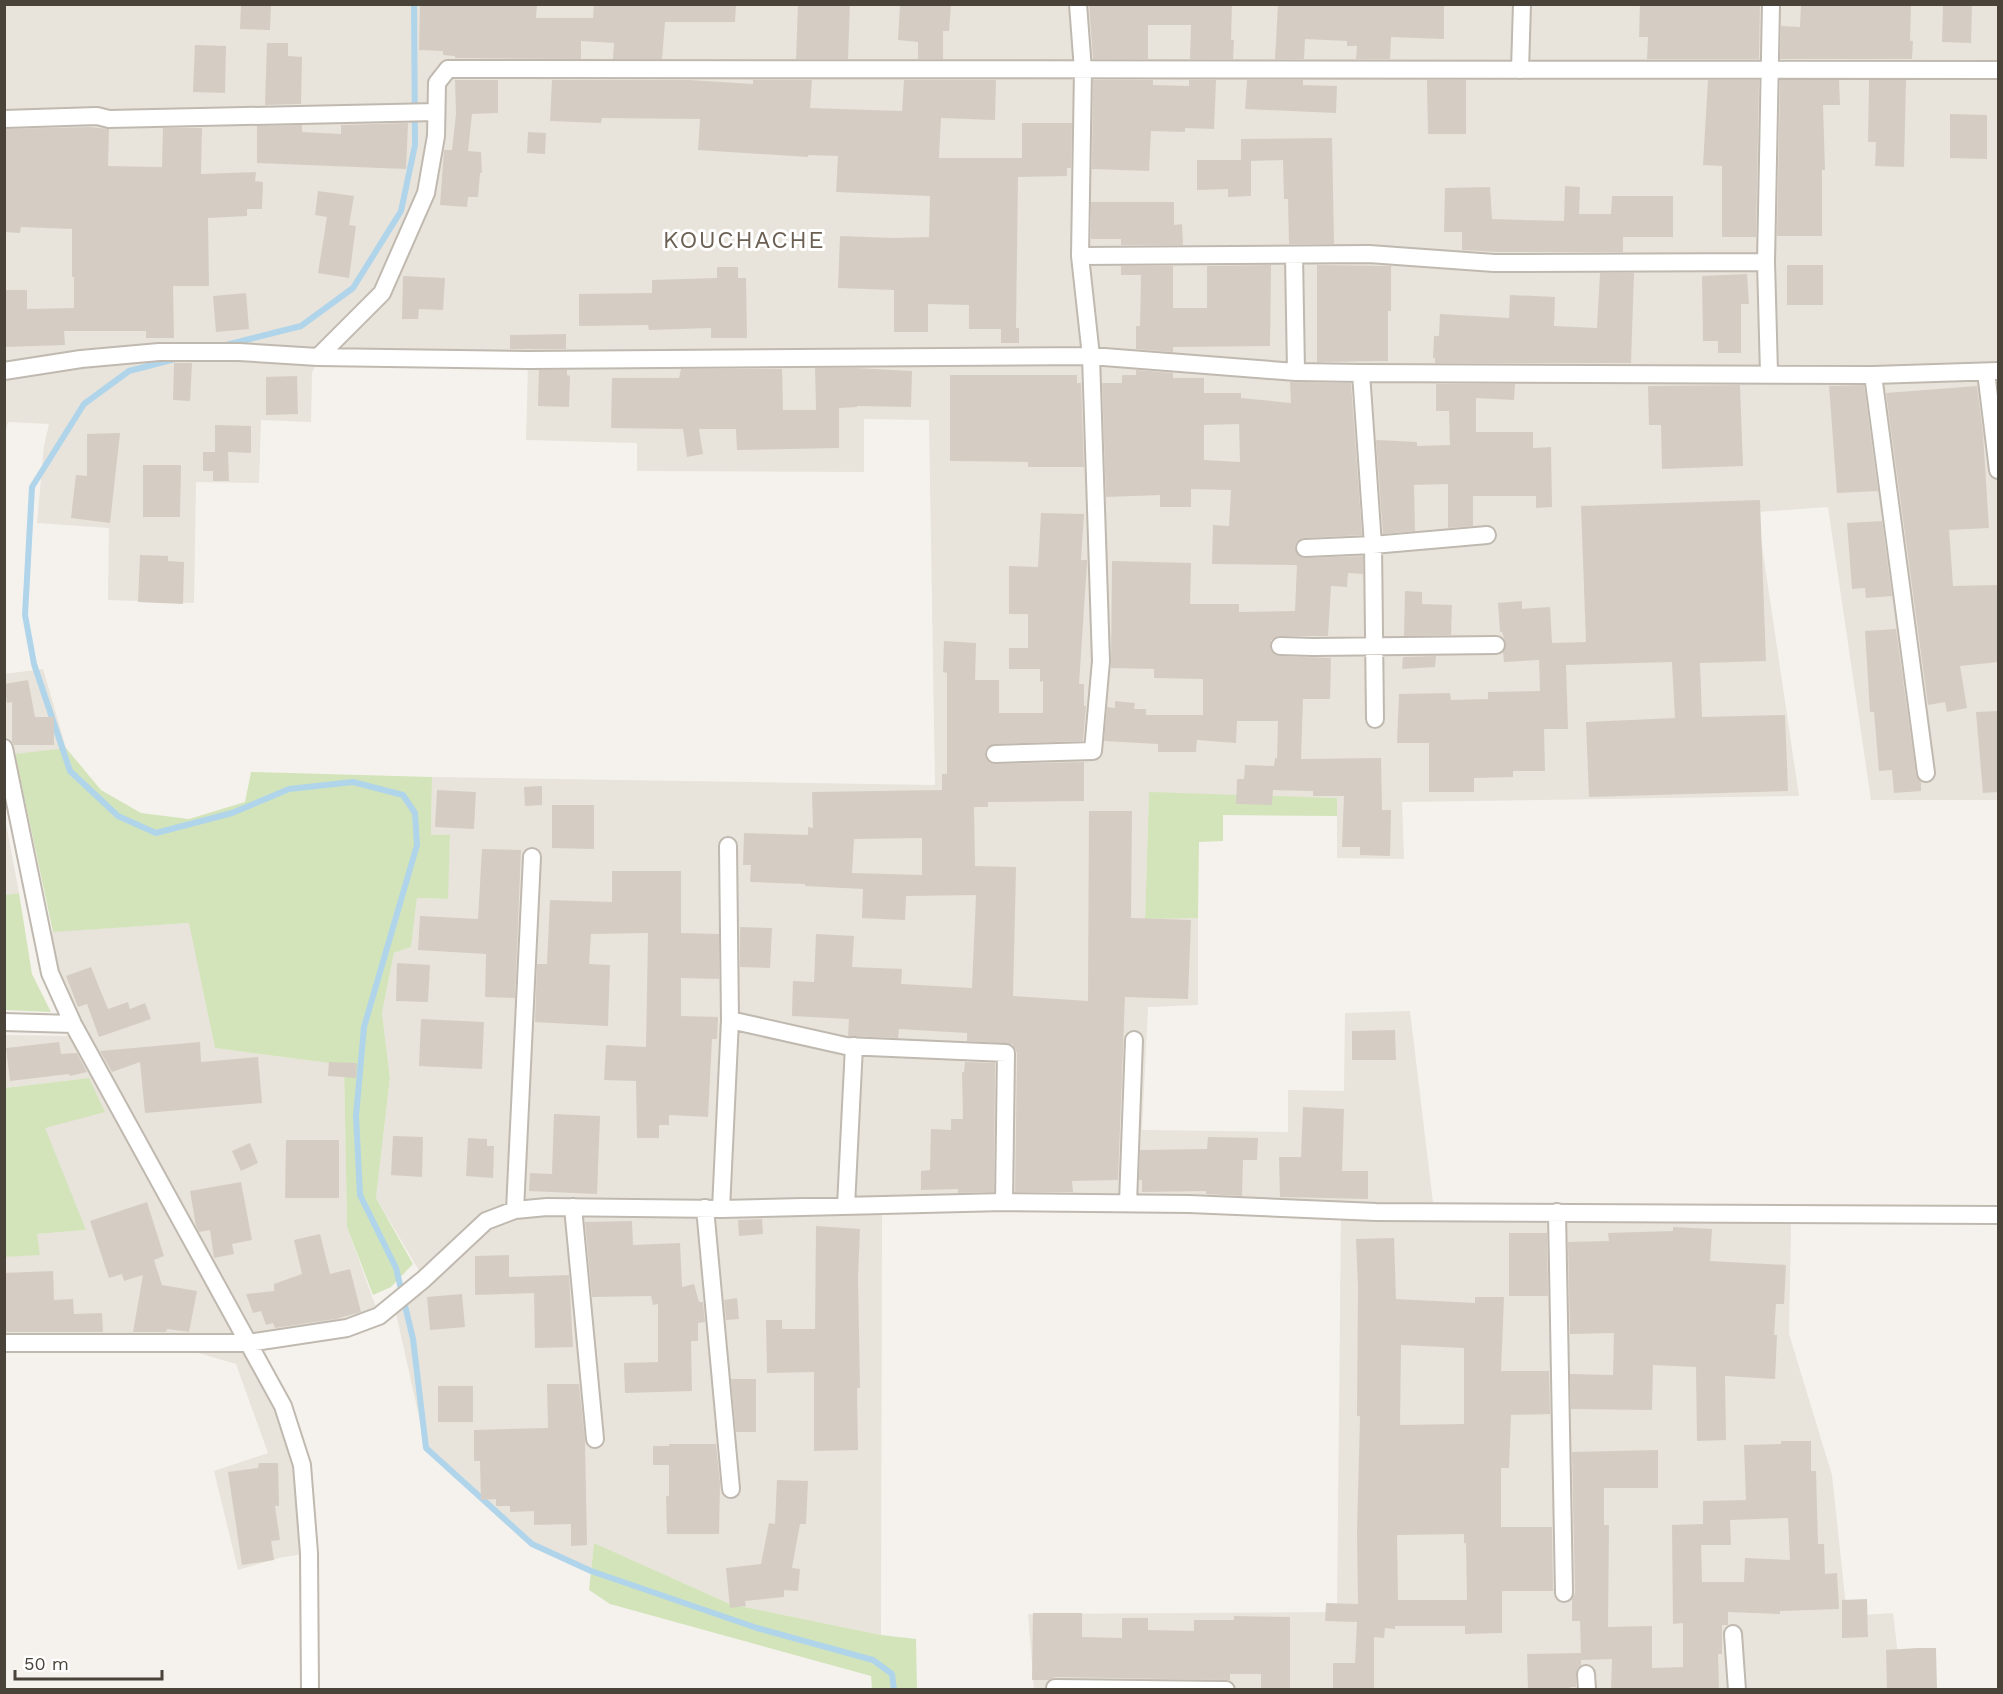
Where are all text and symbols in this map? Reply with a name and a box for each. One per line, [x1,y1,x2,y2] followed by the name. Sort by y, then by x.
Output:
[663,226,825,254] district label: KOUCHACHE
[15,1643,162,1681] scale bar
[24,1653,69,1674] text: 50 m

